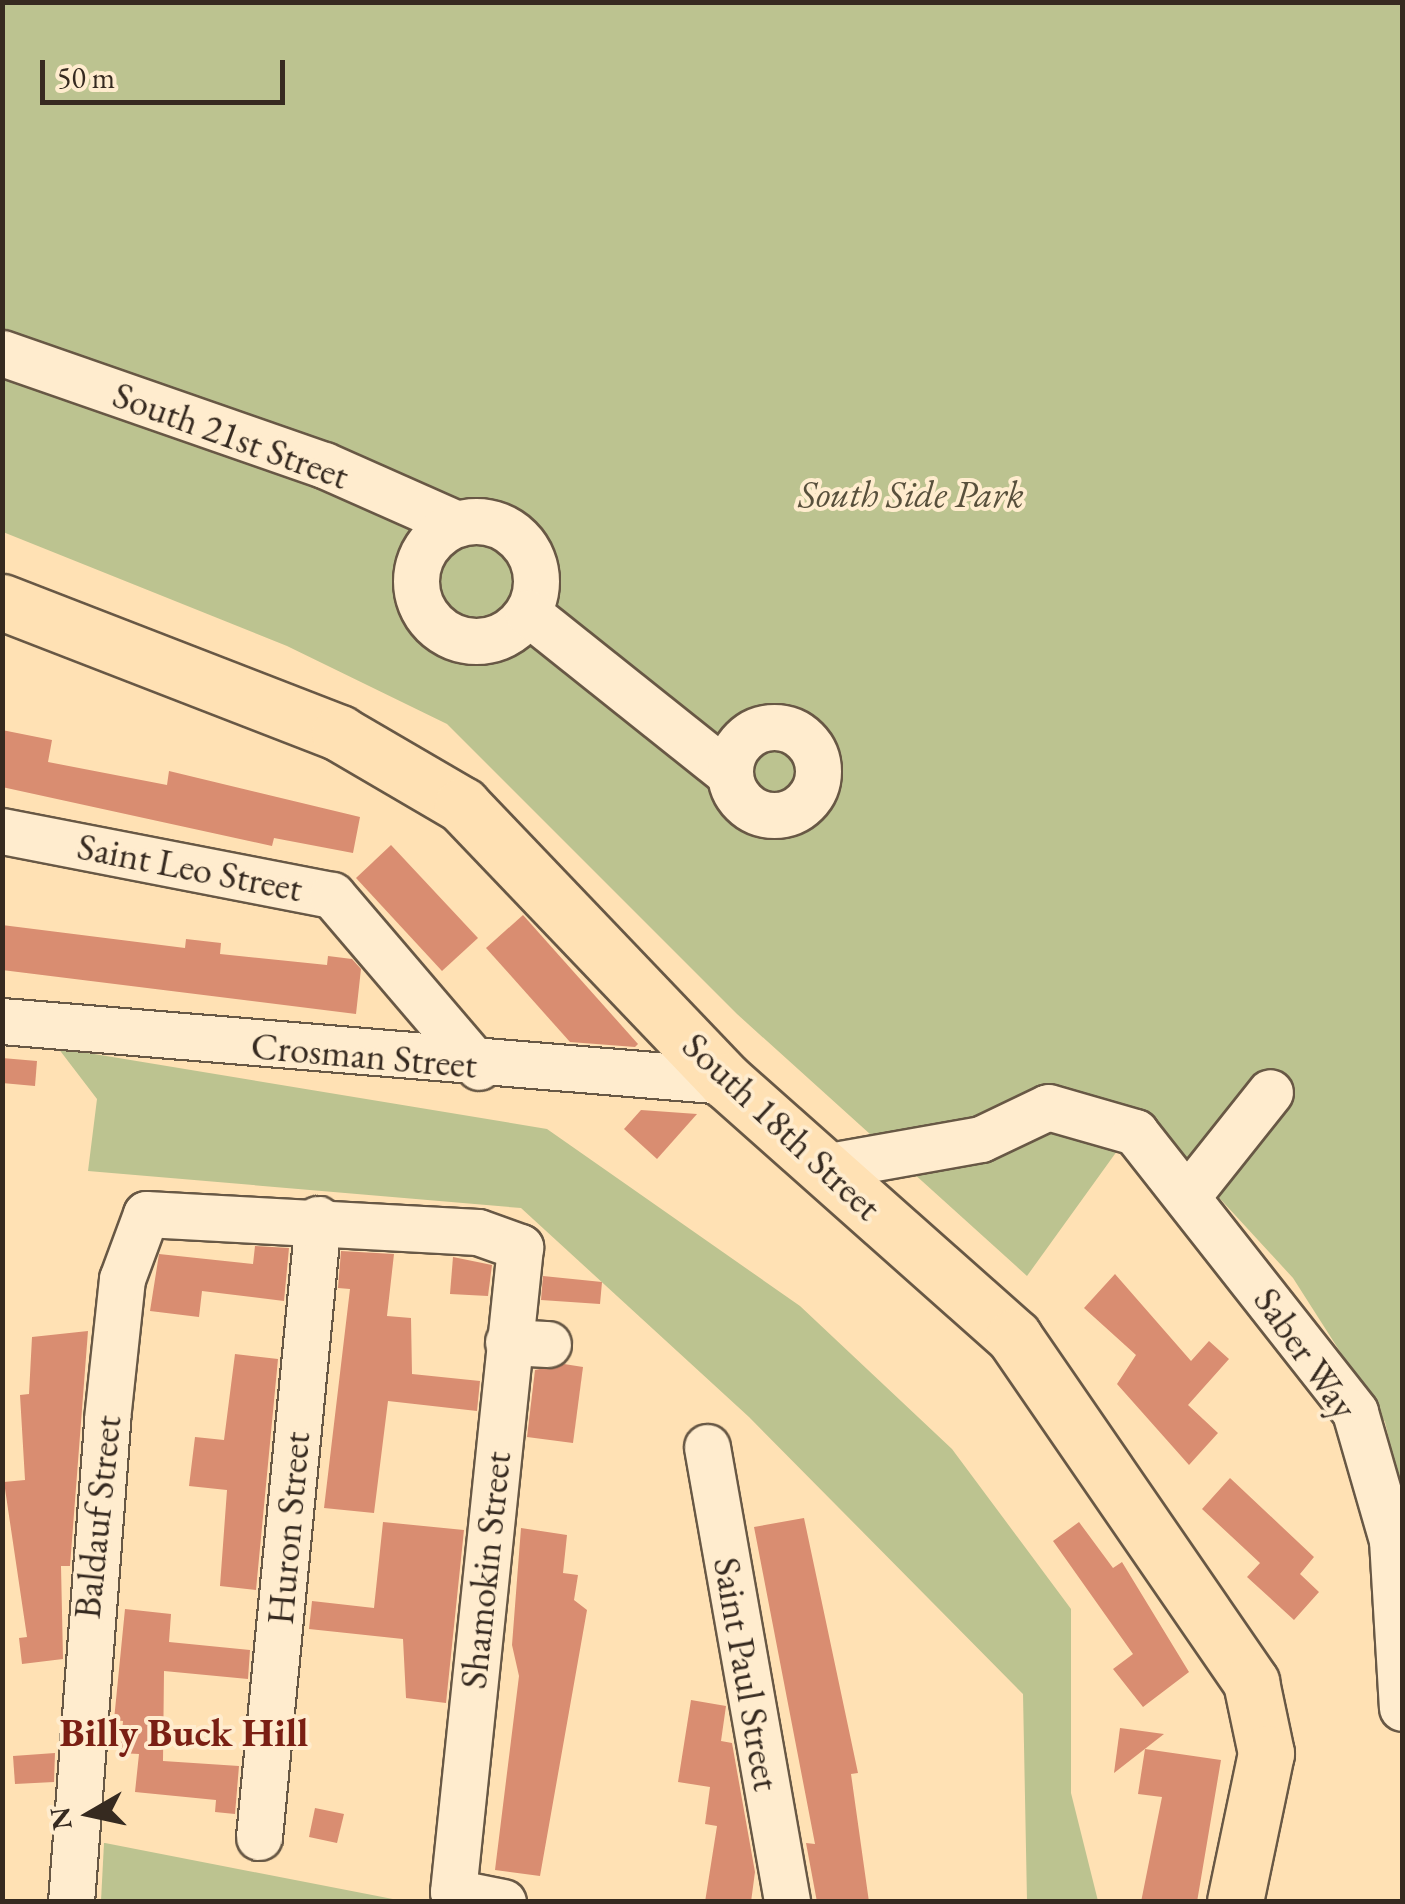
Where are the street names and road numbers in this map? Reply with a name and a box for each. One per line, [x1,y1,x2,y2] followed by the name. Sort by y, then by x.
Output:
[107,371,355,499] street label: South 21st Street
[74,823,306,911] street label: Saint Leo Street
[249,1022,479,1088] street label: Crosman Street
[673,1022,891,1230] street label: South 18th Street
[1244,1279,1368,1427] street label: Saber Way
[64,1413,130,1621] street label: Baldauf Street
[257,1430,319,1626] street label: Huron Street
[450,1449,520,1691] street label: Shamokin Street
[704,1554,790,1794] street label: Saint Paul Street

